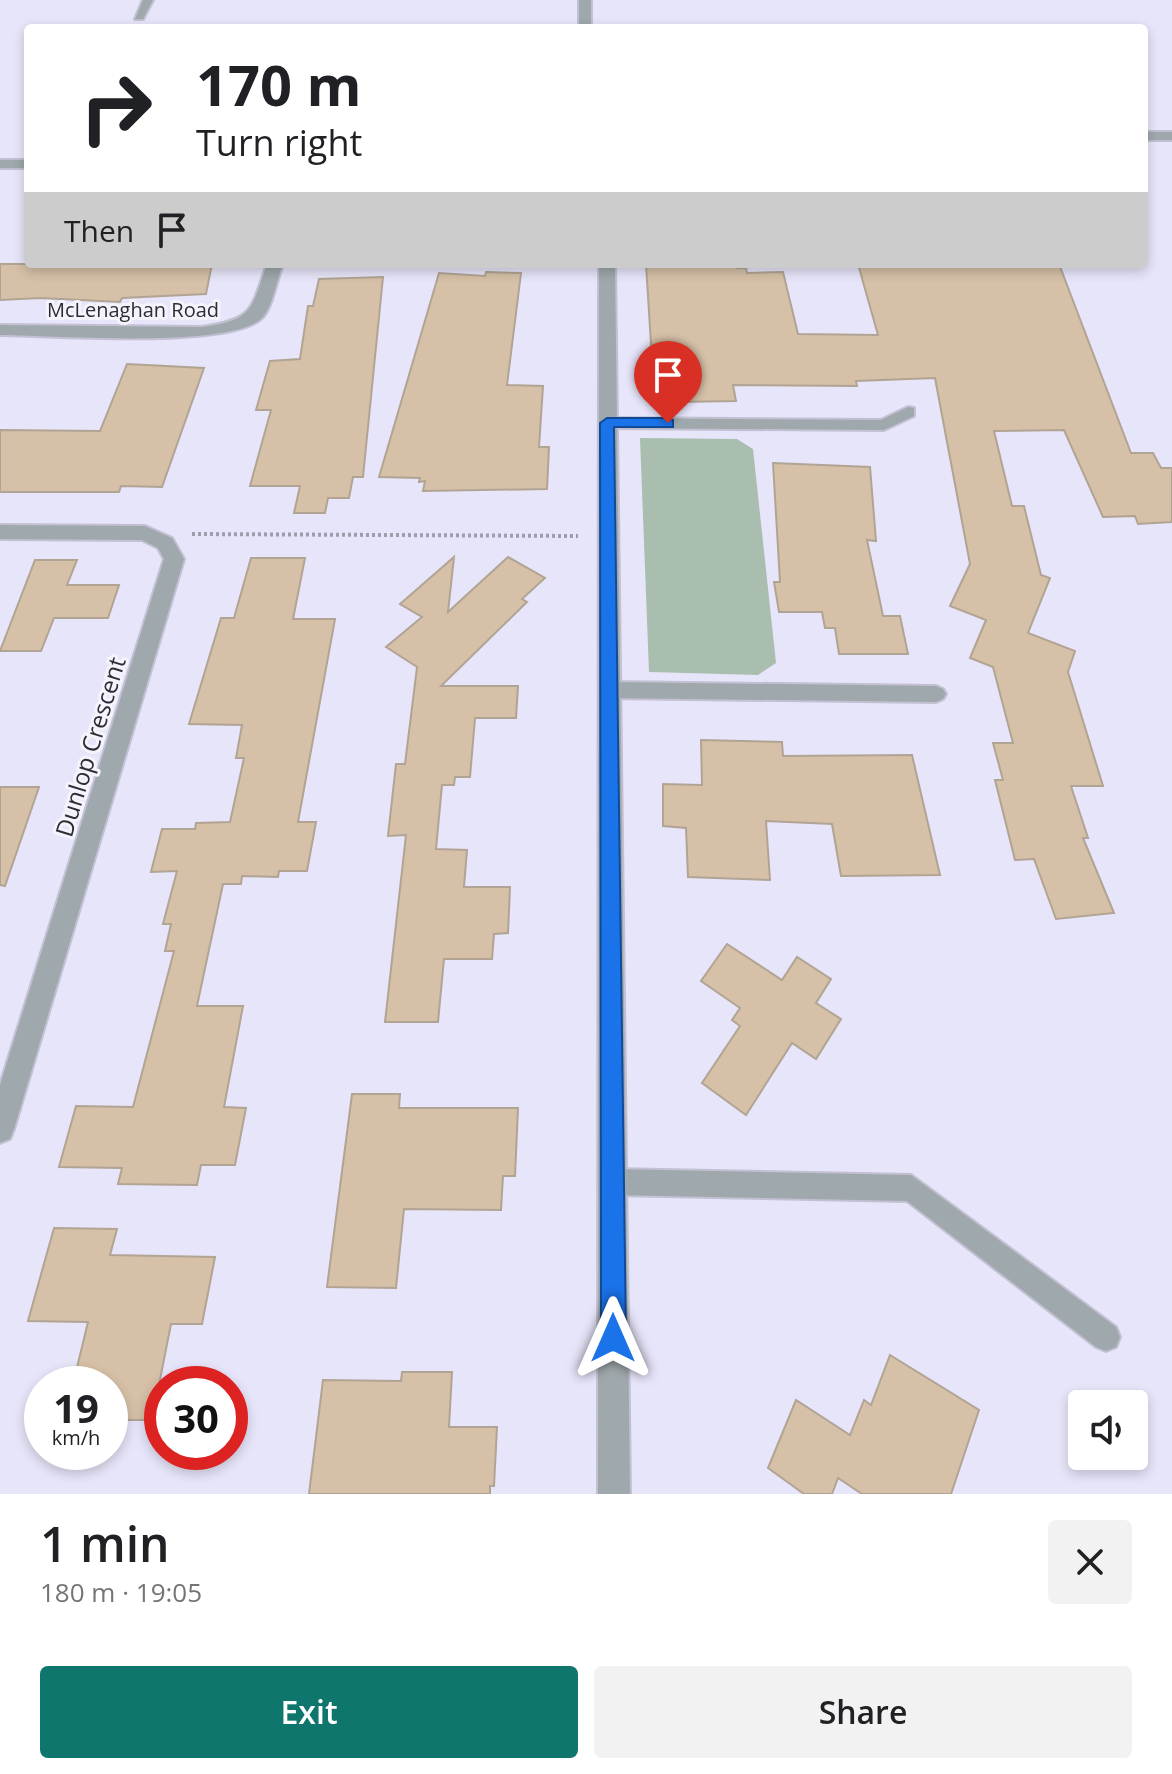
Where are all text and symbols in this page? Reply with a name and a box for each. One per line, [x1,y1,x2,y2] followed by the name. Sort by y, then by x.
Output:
[196,46,362,122] text: 170 m
[64,56,168,160] icon: right
[196,118,362,167] text: Turn right
[150,208,194,252] icon: arrive
[64,210,134,251] text: Then
[47,296,219,323] street label: McLenaghan Road
[634,341,702,423] pin
[646,353,690,397] icon: arrive
[47,653,133,840] street label: Dunlop Crescent
[571,1296,655,1380] position arrow
[144,1366,248,1470] speed limit sign: 30
[53,1380,99,1435] text: 19
[1068,1390,1148,1470] map controls
[1068,1390,1148,1470] button: sound
[52,1424,100,1451] text: km/h
[40,1511,170,1576] text: 1 min
[1048,1520,1132,1604] button: close
[40,1574,202,1610] text: 180 m · 19:05
[40,1666,578,1758] button: Exit
[594,1666,1132,1758] button: Share

